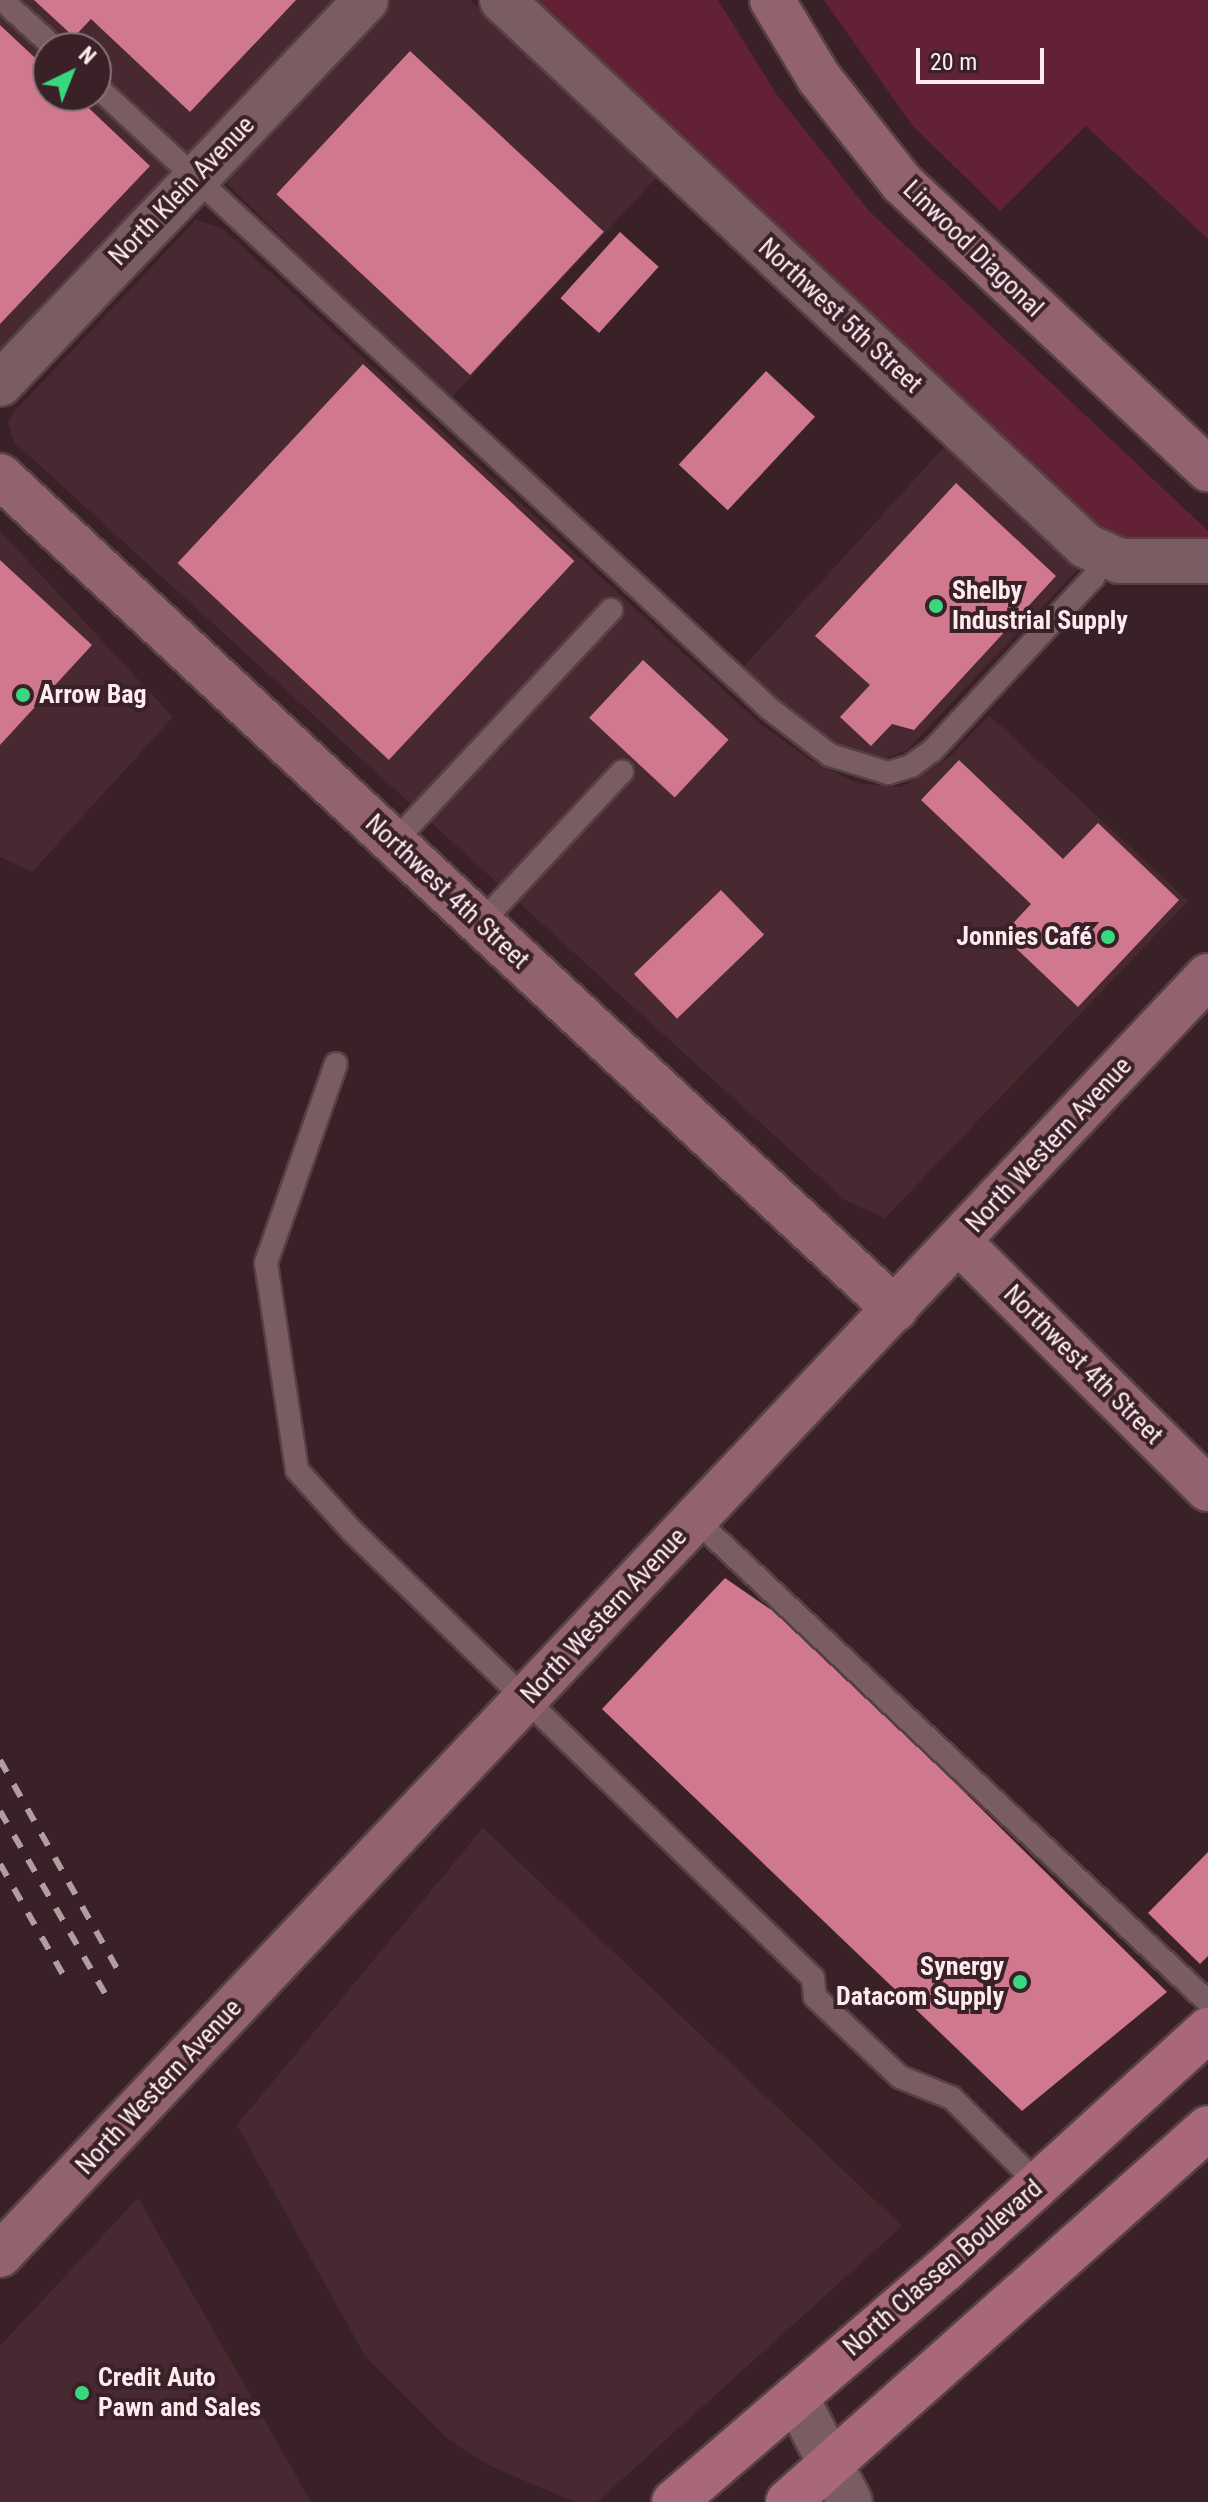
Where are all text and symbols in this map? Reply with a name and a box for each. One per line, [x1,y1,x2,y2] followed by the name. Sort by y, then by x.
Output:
[32,32,112,112] north arrow
[920,32,1048,82] scale bar
[74,42,101,69] text: N
[930,48,977,76] text: 20 m
[103,110,261,272] street label: North Klein Avenue
[896,174,1050,324] street label: Linwood Diagonal
[752,232,928,400] street label: Northwest 5th Street
[952,575,1128,636] place label: Shelby Industrial Supply
[927,597,945,615] marker: Shelby Industrial Supply
[39,679,147,711] place label: Arrow Bag
[14,686,32,704] marker: Arrow Bag
[359,808,535,976] street label: Northwest 4th Street
[956,921,1092,953] place label: Jonnies Café
[1099,928,1117,946] marker: Jonnies Café
[960,1051,1138,1239] street label: North Western Avenue
[997,1279,1169,1451] street label: Northwest 4th Street
[515,1522,693,1710] street label: North Western Avenue
[836,1951,1004,2012] place label: Synergy Datacom Supply
[1011,1973,1029,1991] marker: Synergy Datacom Supply
[70,1993,248,2181] street label: North Western Avenue
[837,2173,1049,2363] street label: North Classen Boulevard
[98,2362,261,2424] place label: Credit Auto Pawn and Sales
[73,2384,91,2402] marker: Credit Auto Pawn and Sales

